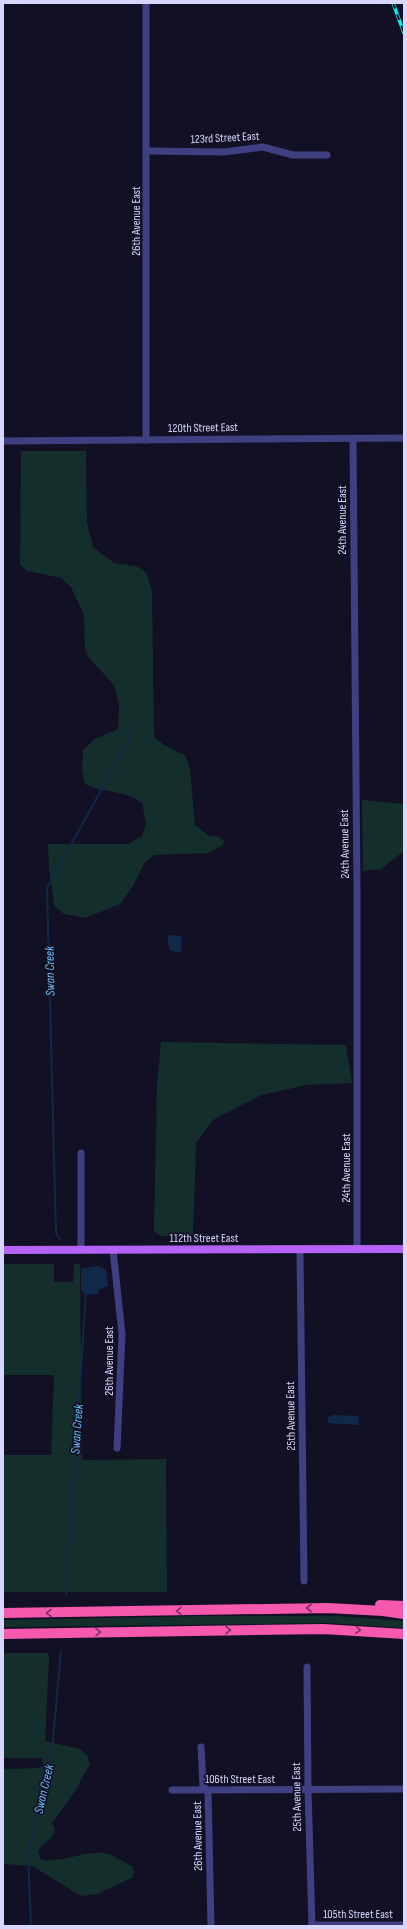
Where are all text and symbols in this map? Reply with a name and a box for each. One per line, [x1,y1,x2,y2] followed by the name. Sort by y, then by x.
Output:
[190,129,260,147] street label: 123rd Street East
[129,186,144,256] street label: 26th Avenue East
[168,420,238,436] street label: 120th Street East
[335,485,350,555] street label: 24th Avenue East
[337,809,353,879] street label: 24th Avenue East
[42,945,58,996] water label: Swan Creek
[339,1133,354,1203] street label: 24th Avenue East
[170,1231,239,1246] street label: 112th Street East
[102,1326,117,1396] street label: 26th Avenue East
[283,1381,299,1451] street label: 25th Avenue East
[67,1402,87,1454] water label: Swan Creek
[306,1604,312,1612] one-way arrow
[176,1606,182,1615] one-way arrow
[46,1609,52,1617] one-way arrow
[225,1626,231,1634] one-way arrow
[355,1626,361,1635] one-way arrow
[95,1628,101,1636] one-way arrow
[31,1762,58,1815] water label: Swan Creek
[289,1762,305,1832] street label: 25th Avenue East
[205,1772,275,1787] street label: 106th Street East
[190,1801,206,1871] street label: 26th Avenue East
[323,1907,393,1922] street label: 105th Street East

